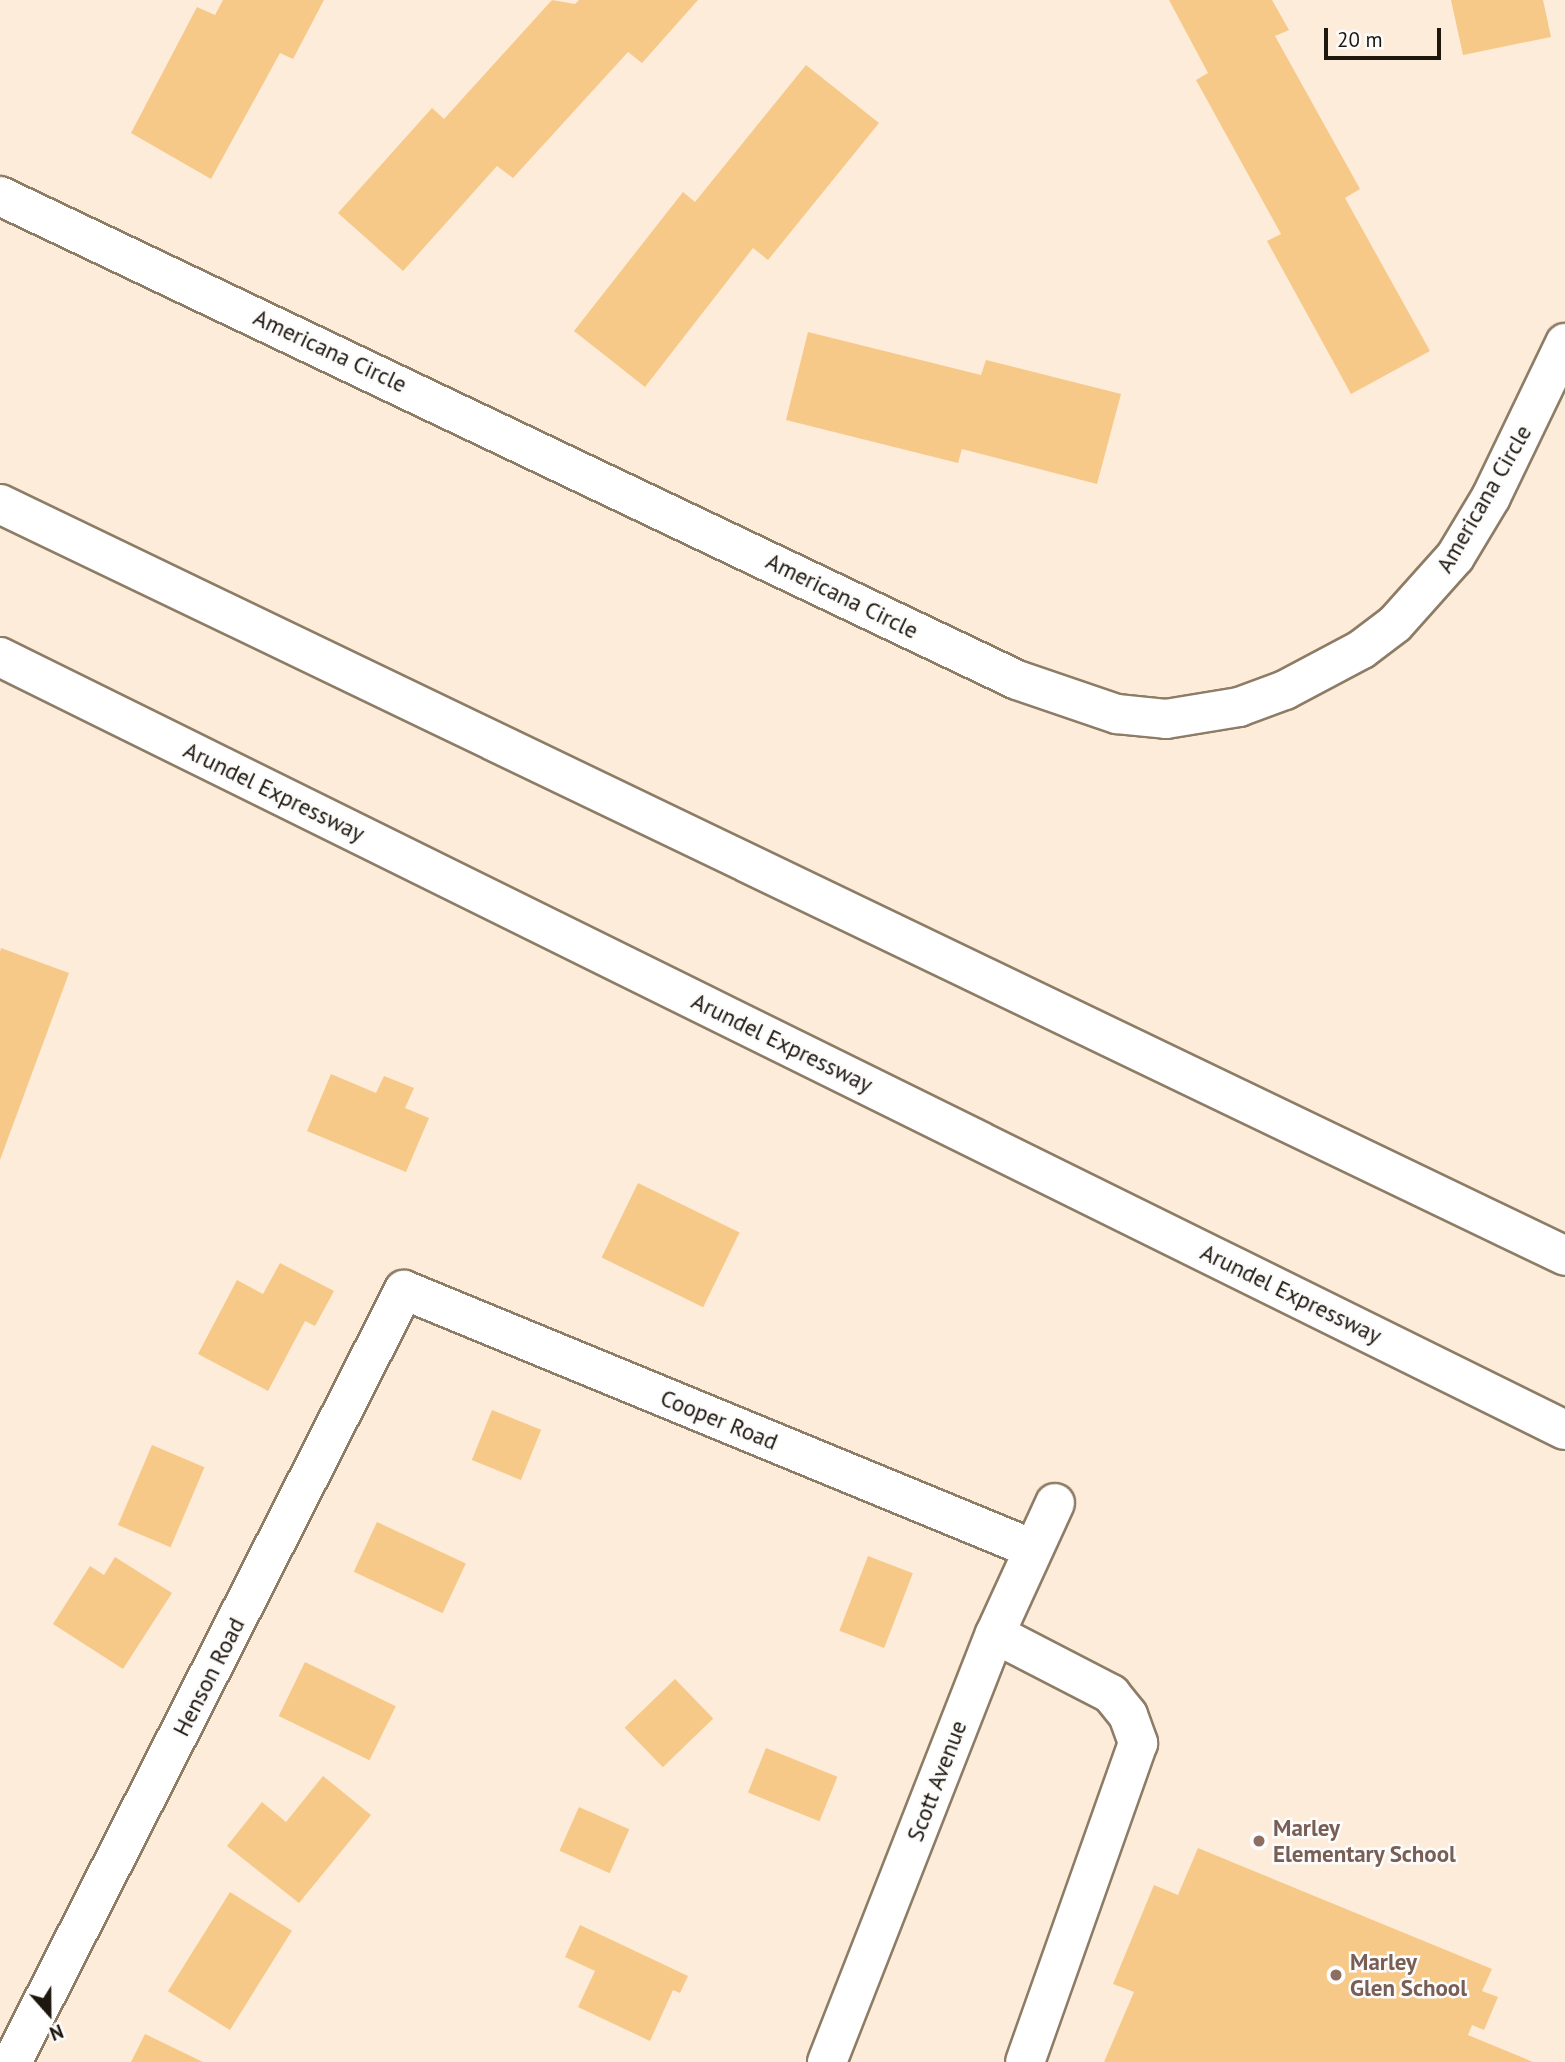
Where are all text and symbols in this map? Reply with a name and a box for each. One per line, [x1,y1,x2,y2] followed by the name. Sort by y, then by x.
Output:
[1327,14,1444,58] scale bar
[1337,26,1383,53] text: 20 m
[249,304,411,398] street label: Americana Circle
[1431,420,1537,578] street label: Americana Circle
[762,547,922,645] street label: Americana Circle
[179,736,369,848] street label: Arundel Expressway
[687,987,877,1099] street label: Arundel Expressway
[1196,1238,1386,1350] street label: Arundel Expressway
[656,1384,782,1456] street label: Cooper Road
[167,1613,251,1741] street label: Henson Road
[901,1716,973,1846] street label: Scott Avenue
[1273,1814,1457,1868] place label: Marley Elementary School
[1251,1833,1267,1849] marker: Marley Elementary School
[1350,1948,1467,2002] place label: Marley Glen School
[1328,1967,1344,1983] marker: Marley Glen School
[14,1978,84,2048] north arrow
[46,2019,67,2046] text: N

